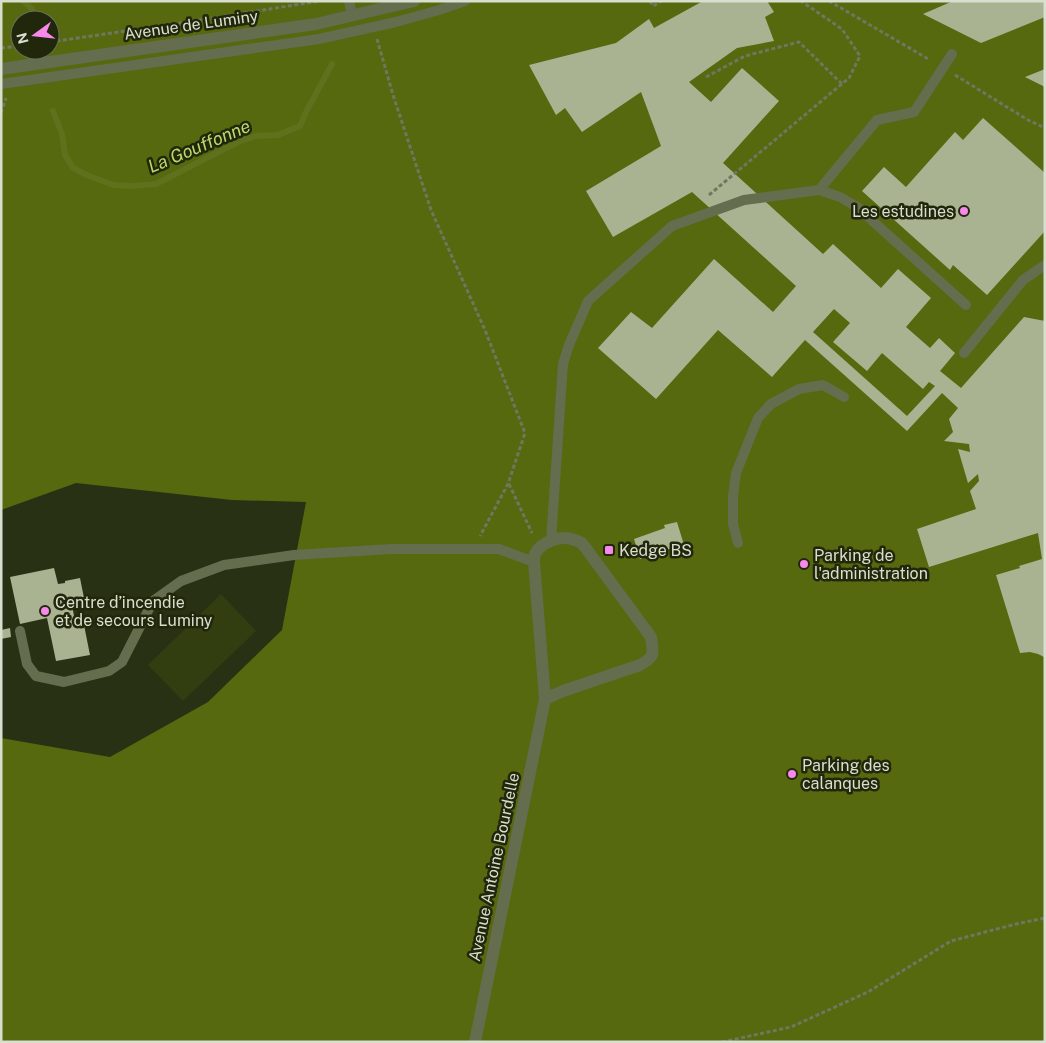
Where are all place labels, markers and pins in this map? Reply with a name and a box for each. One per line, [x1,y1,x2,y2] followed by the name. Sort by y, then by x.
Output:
[852,202,954,221] place label: Les estudines
[958,205,970,217] marker: Les estudines
[619,541,692,560] place label: Kedge BS
[603,544,615,556] marker: Kedge BS
[814,546,928,583] place label: Parking de l'administration
[798,558,810,570] marker: Parking de l'administration
[55,593,213,630] place label: Centre d’incendie et de secours Luminy
[39,605,51,617] marker: Centre d’incendie et de secours Luminy
[802,756,890,793] place label: Parking des calanques
[786,768,798,780] marker: Parking des calanques

